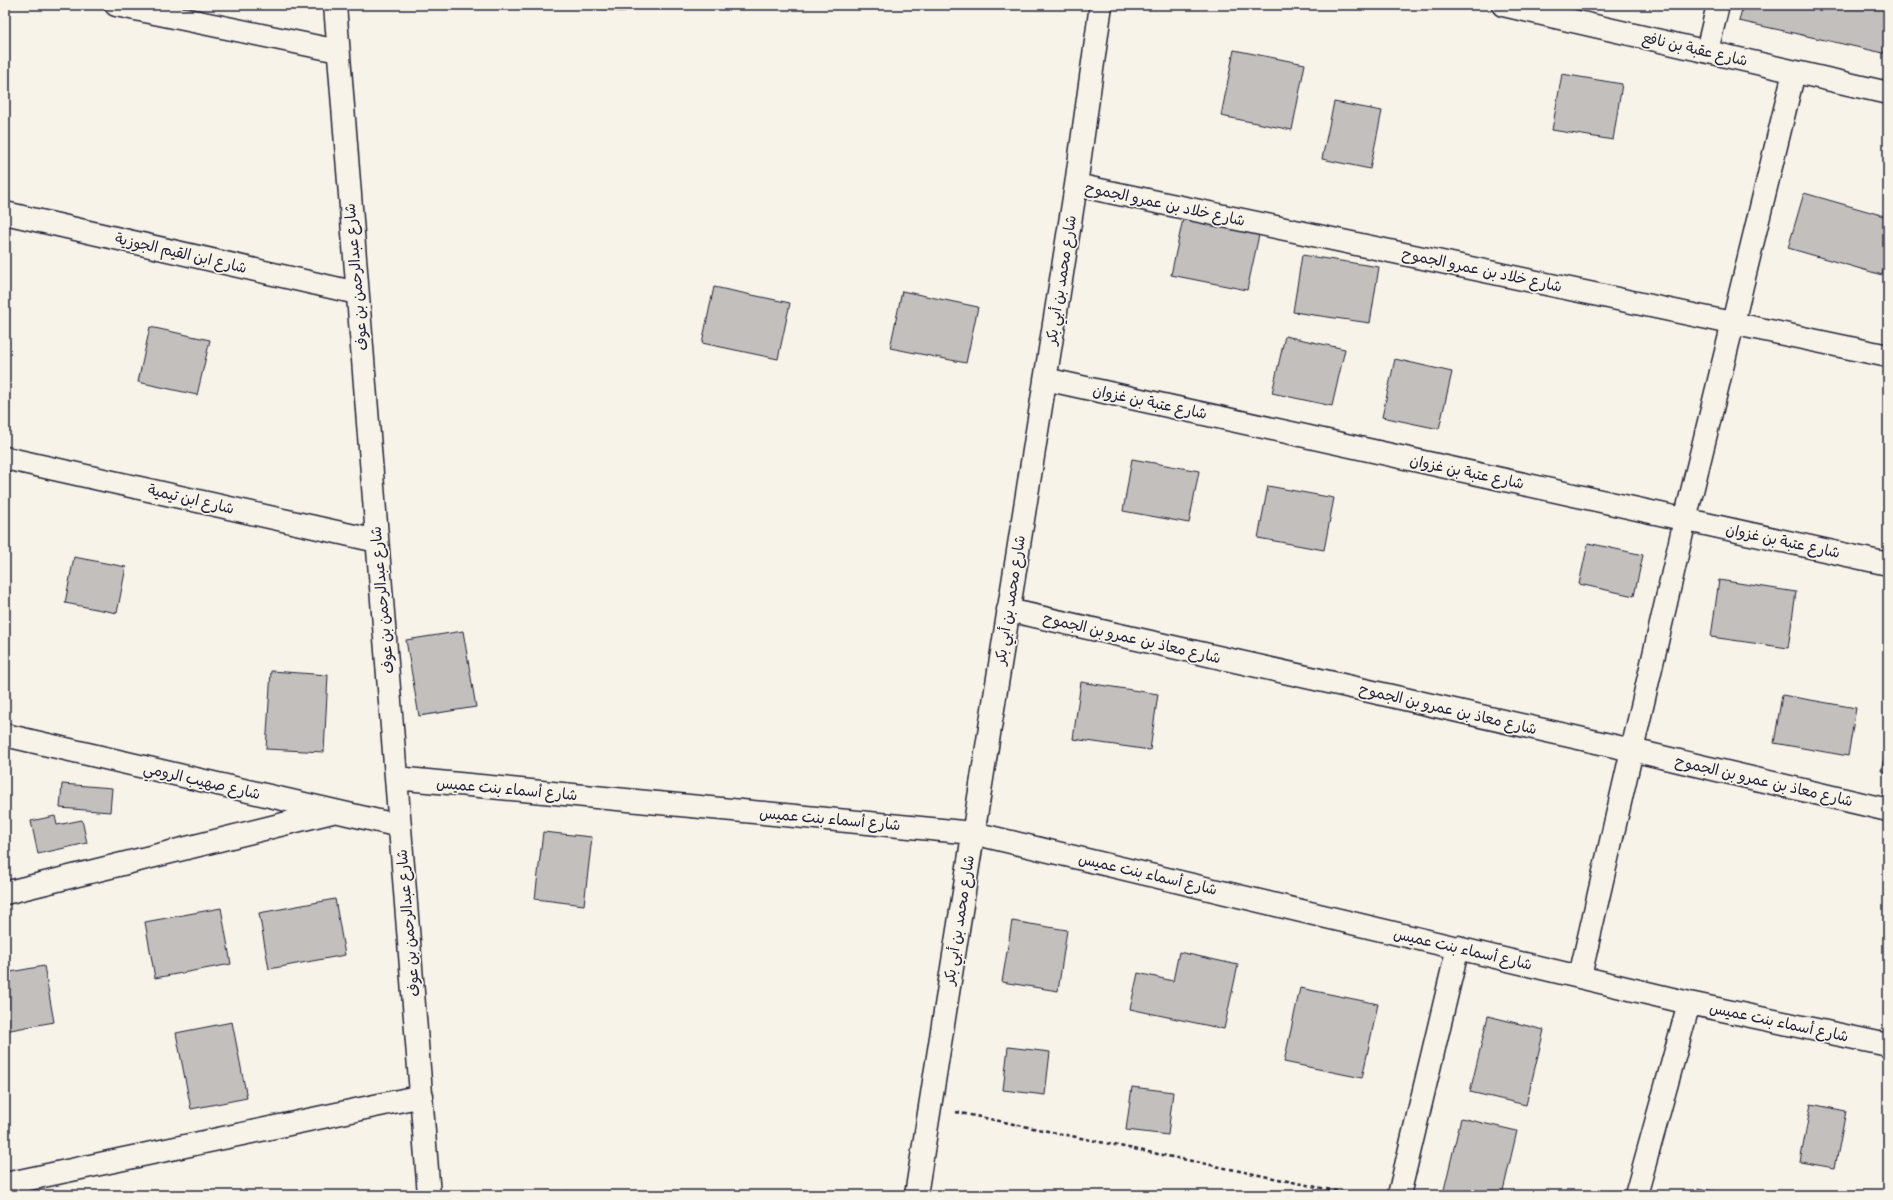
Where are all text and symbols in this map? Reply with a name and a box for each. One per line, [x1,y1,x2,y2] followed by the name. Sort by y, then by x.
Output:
[1640,28,1749,72] street label: شارع عقبة بن نافع
[1083,178,1247,231] street label: شارع خلاد بن عمرو الجموح
[341,202,372,352] street label: شارع عبدالرحمن بن عوف
[1042,214,1084,349] street label: شارع محمد بن أبي بكر
[113,229,249,280] street label: شارع ابن القيم الجوزية
[1400,244,1564,297] street label: شارع خلاد بن عمرو الجموح
[1091,381,1209,424] street label: شارع عتبة بن غزوان
[1408,451,1526,494] street label: شارع عتبة بن غزوان
[146,480,236,519] street label: شارع ابن تيمية
[1724,520,1842,563] street label: شارع عتبة بن غزوان
[367,525,398,675] street label: شارع عبدالرحمن بن عوف
[991,534,1033,669] street label: شارع محمد بن أبي بكر
[1041,609,1223,668] street label: شارع معاذ بن عمرو بن الجموح
[1357,680,1539,739] street label: شارع معاذ بن عمرو بن الجموح
[1673,752,1855,811] street label: شارع معاذ بن عمرو بن الجموح
[141,759,262,807] street label: شارع صهيب الرومي
[436,774,578,805] street label: شارع أسماء بنت عميس
[759,804,901,835] street label: شارع أسماء بنت عميس
[393,848,424,998] street label: شارع عبدالرحمن بن عوف
[1077,849,1219,900] street label: شارع أسماء بنت عميس
[940,854,982,989] street label: شارع محمد بن أبي بكر
[1392,924,1534,975] street label: شارع أسماء بنت عميس
[1708,998,1850,1047] street label: شارع أسماء بنت عميس

